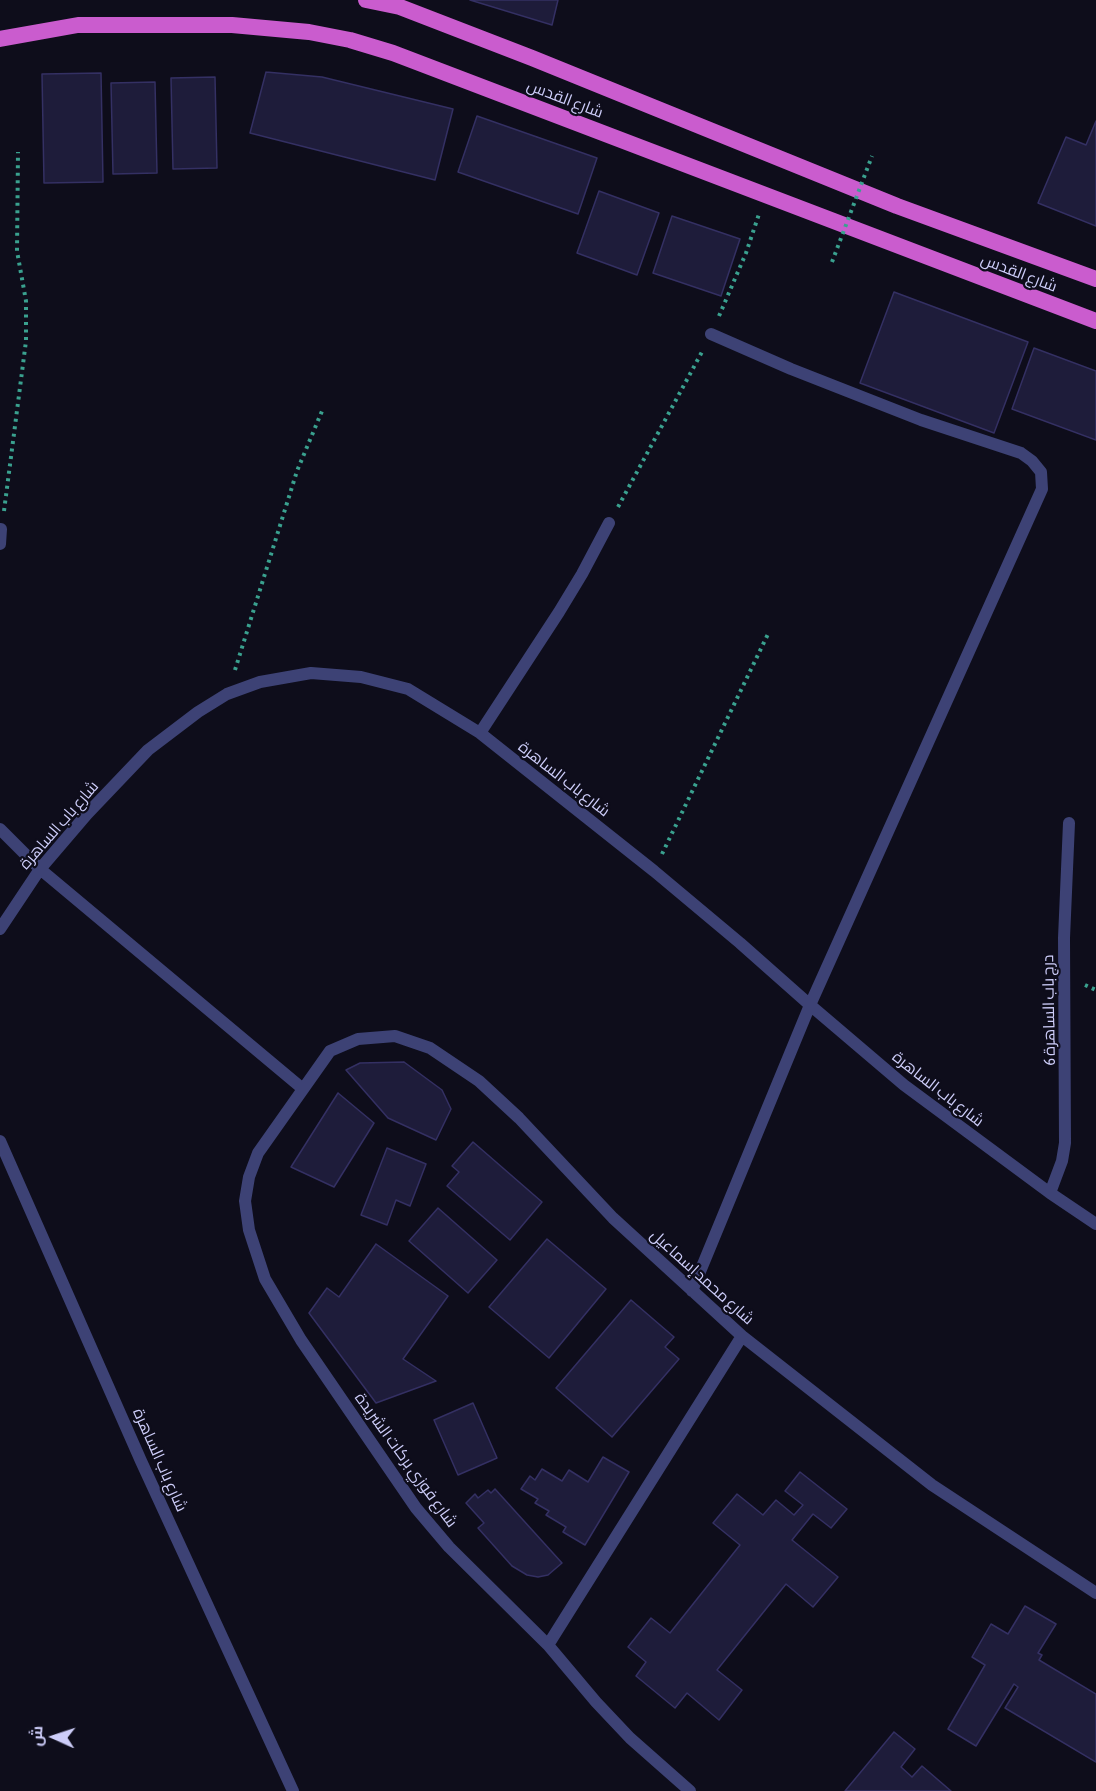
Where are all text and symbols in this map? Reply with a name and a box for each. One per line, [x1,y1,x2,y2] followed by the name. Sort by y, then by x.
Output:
[524,76,606,122] street label: شارع القدس
[978,250,1060,296] street label: شارع القدس
[514,737,614,821] street label: شارع باب الساهرة
[15,777,103,873] street label: شارع باب الساهرة
[1038,954,1060,1066] street label: درج باب الساهرة 6
[888,1047,988,1131] street label: شارع باب الساهرة
[646,1225,758,1329] street label: شارع محمد إسماعيل
[351,1389,461,1531] street label: شارع فوزي بركات الشريدة
[129,1405,191,1515] street label: شارع باب الساهرة
[24,1707,84,1767] north arrow
[26,1725,46,1747] text: ش

